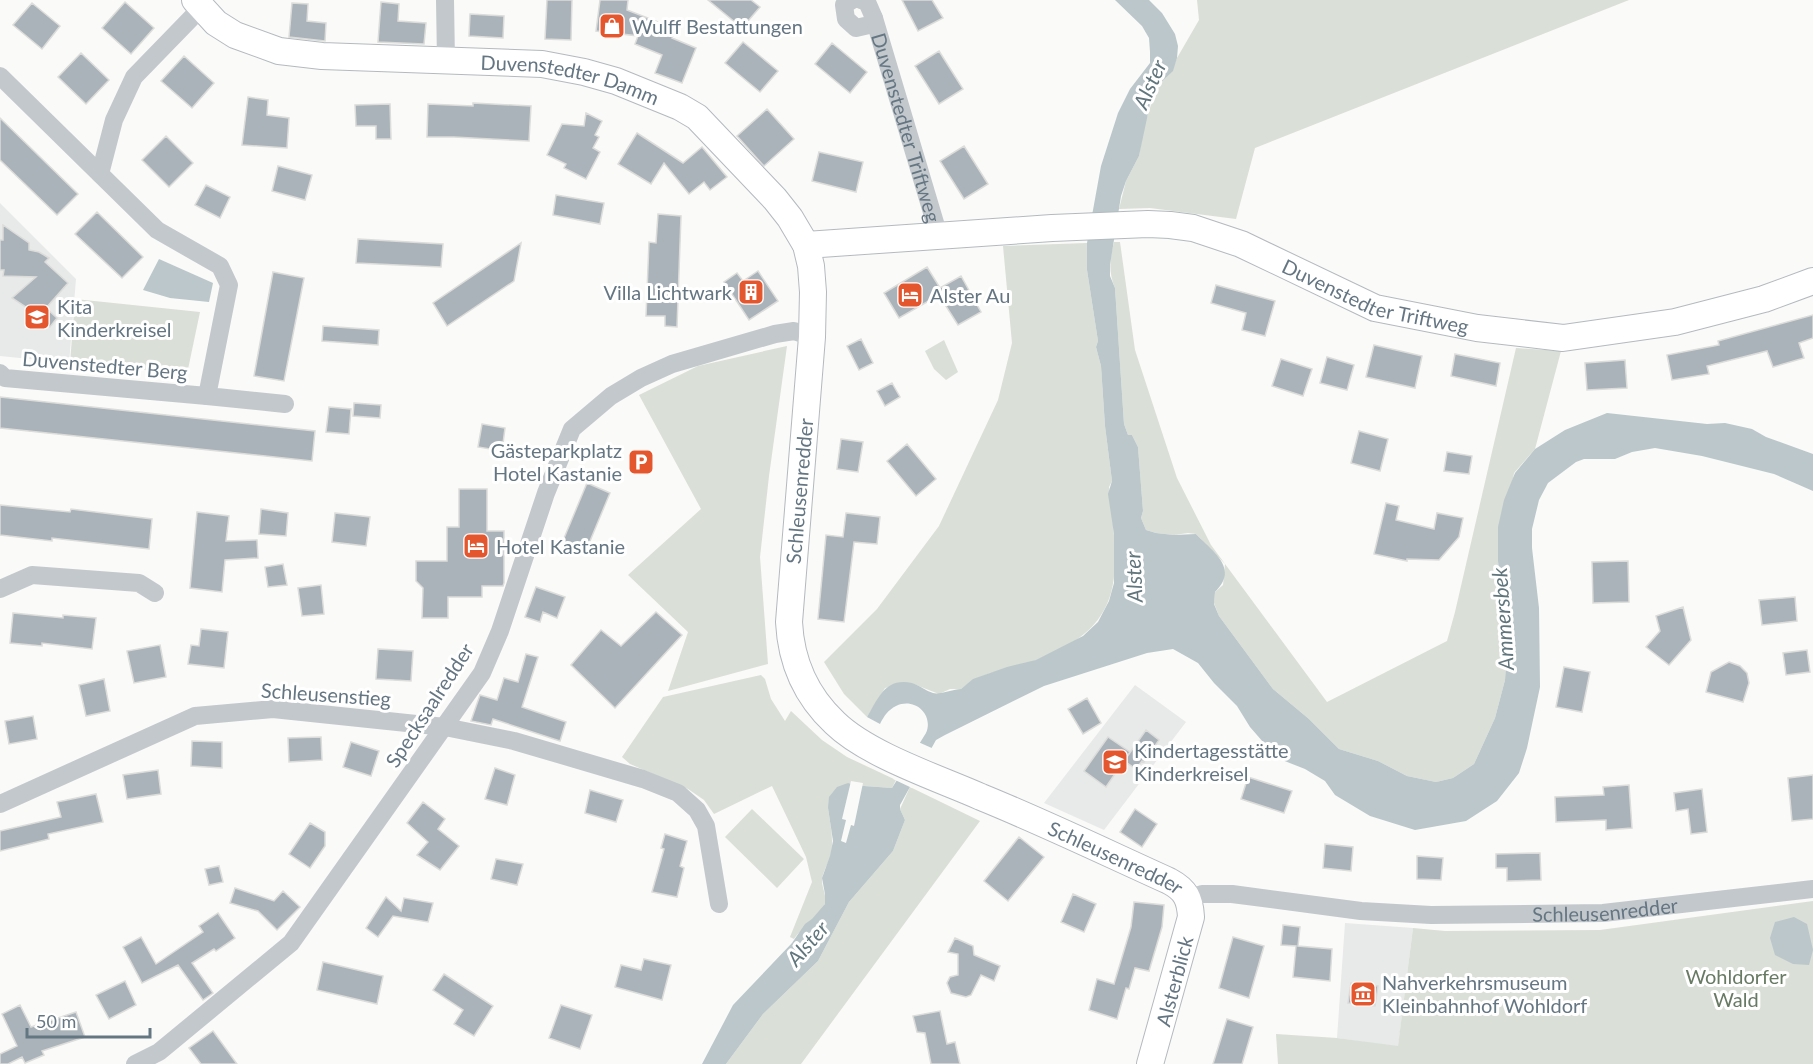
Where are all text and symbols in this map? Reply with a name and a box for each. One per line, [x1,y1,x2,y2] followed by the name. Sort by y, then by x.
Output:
[597,11,627,41] shop icon: Wulff Bestattungen
[632,14,803,38] place label: Wulff Bestattungen
[867,30,946,225] street label: Duvenstedter Triftweg
[480,50,663,109] street label: Duvenstedter Damm
[1127,55,1171,113] water label: Alster
[1278,254,1471,338] street label: Duvenstedter Triftweg
[736,277,766,307] building icon: Villa Lichtwark
[603,280,733,304] place label: Villa Lichtwark
[895,280,925,310] hotel icon: Alster Au
[930,283,1010,307] place label: Alster Au
[57,294,172,341] place label: Kita Kinderkreisel
[22,302,52,332] school or university icon: Kita Kinderkreisel
[21,346,189,384] street label: Duvenstedter Berg
[781,417,817,565] street label: Schleusenredder
[491,438,622,485] place label: Gästeparkplatz Hotel Kastanie
[626,447,656,477] parking icon: Gästeparkplatz Hotel Kastanie
[461,531,491,561] hotel icon: Hotel Kastanie
[496,534,625,558] place label: Hotel Kastanie
[1119,550,1147,604] water label: Alster
[1486,566,1518,672] water label: Ammersbek
[380,638,478,772] street label: Specksaalredder
[260,677,392,711] street label: Schleusenstieg
[1134,738,1289,785] place label: Kindertagesstätte Kinderkreisel
[1100,747,1130,777] school or university icon: Kindertagesstätte Kinderkreisel
[1045,815,1189,899] street label: Schleusenredder
[1532,892,1680,926] street label: Schleusenredder
[780,915,834,971] water label: Alster
[1150,933,1198,1029] street label: Alsterblick
[1685,964,1787,1011] park label: Wohldorfer Wald
[1382,970,1587,1017] place label: Nahverkehrsmuseum Kleinbahnhof Wohldorf
[1348,979,1378,1009] museum icon: Nahverkehrsmuseum Kleinbahnhof Wohldorf
[27,1001,150,1039] scale bar
[36,1010,76,1032] text: 50 m

